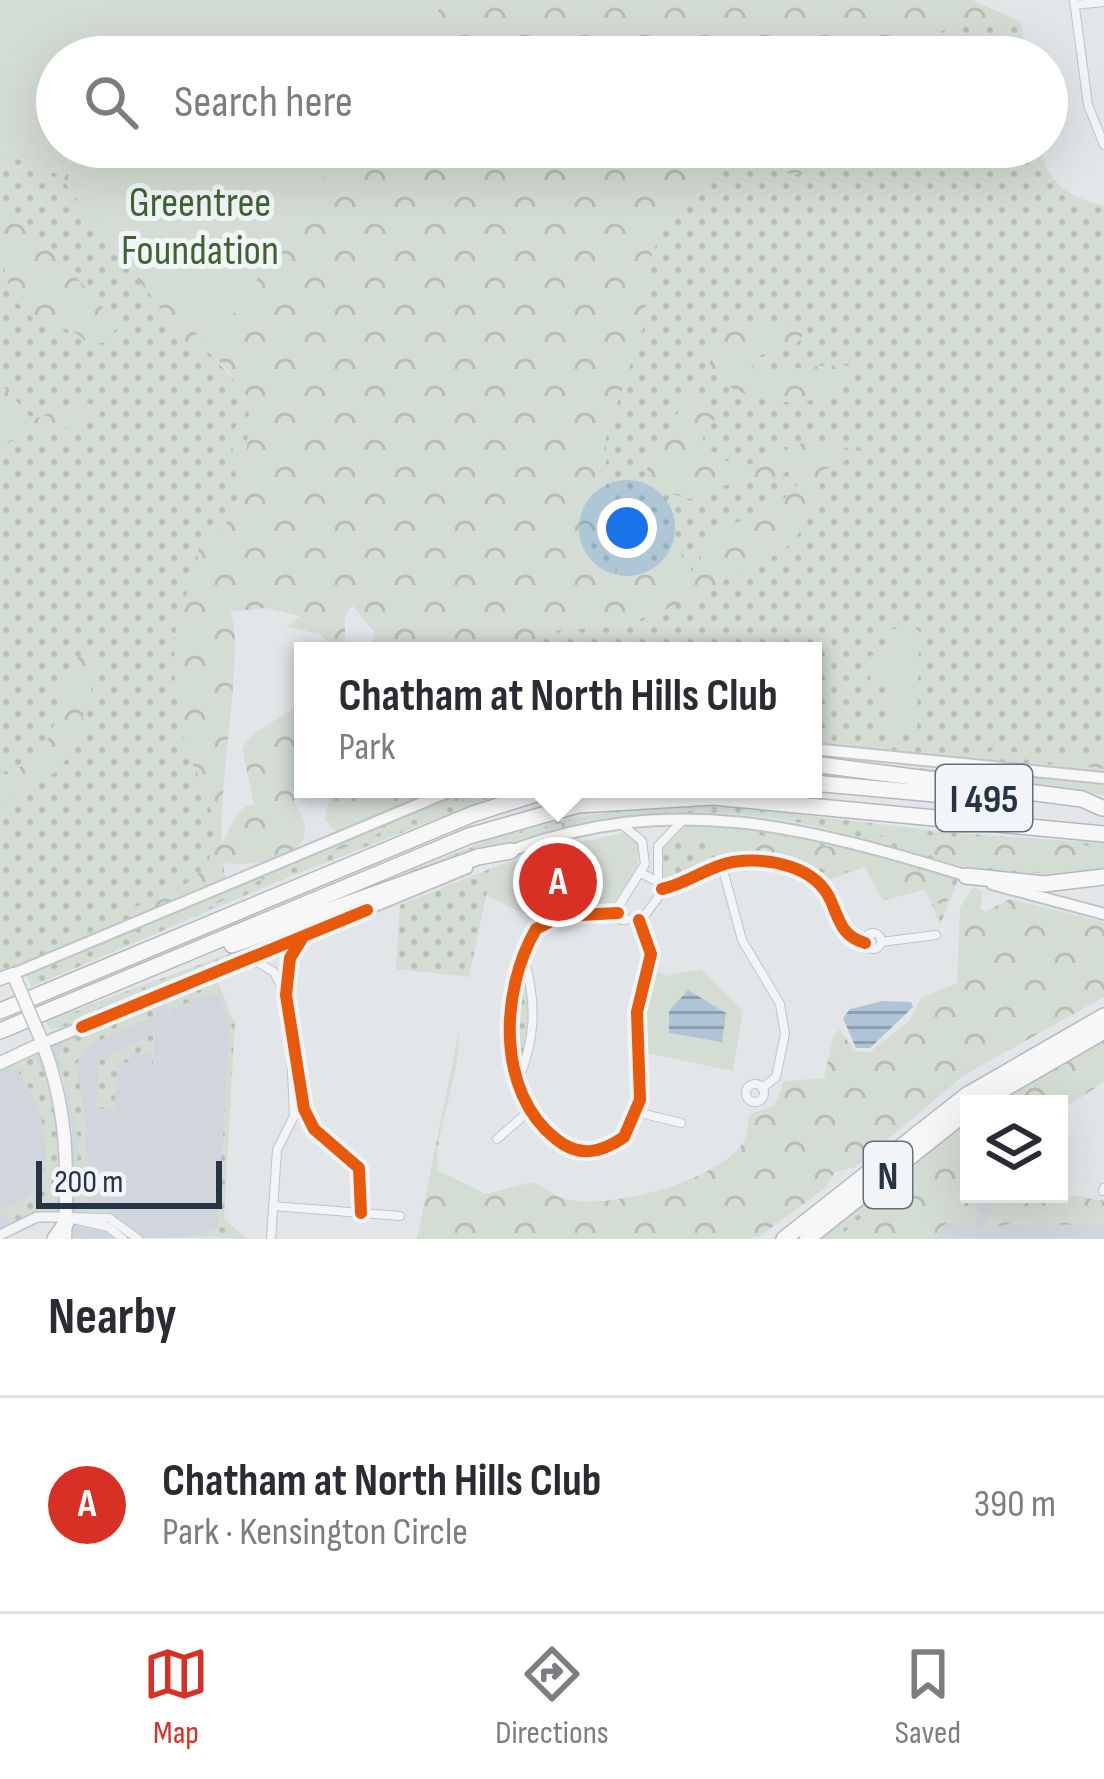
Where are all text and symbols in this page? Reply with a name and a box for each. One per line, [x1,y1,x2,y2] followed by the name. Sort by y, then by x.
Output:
[36,36,1068,168] search box
[78,69,144,135] icon: search
[174,75,353,130] text: Search here
[121,178,279,277] park label: Greentree Foundation
[597,498,657,558] your location
[294,642,822,798] popup
[338,669,778,724] text: Chatham at North Hills Club
[338,724,395,771] text: Park
[936,765,1032,831] road number: I 495
[519,837,597,927] pin: A
[960,1095,1068,1203] map controls
[960,1095,1068,1203] button: layers
[864,1142,912,1208] road number: N
[36,1155,222,1208] scale bar
[54,1162,123,1202] text: 200 m
[48,1287,177,1348] text: Nearby
[162,1454,601,1509] text: Chatham at North Hills Club
[78,1481,96,1528] text: A
[974,1481,1056,1528] text: 390 m
[162,1509,468,1556] text: Park · Kensington Circle
[143,1641,209,1753] tab: Map
[495,1641,609,1753] tab: Directions
[895,1641,961,1753] tab: Saved

